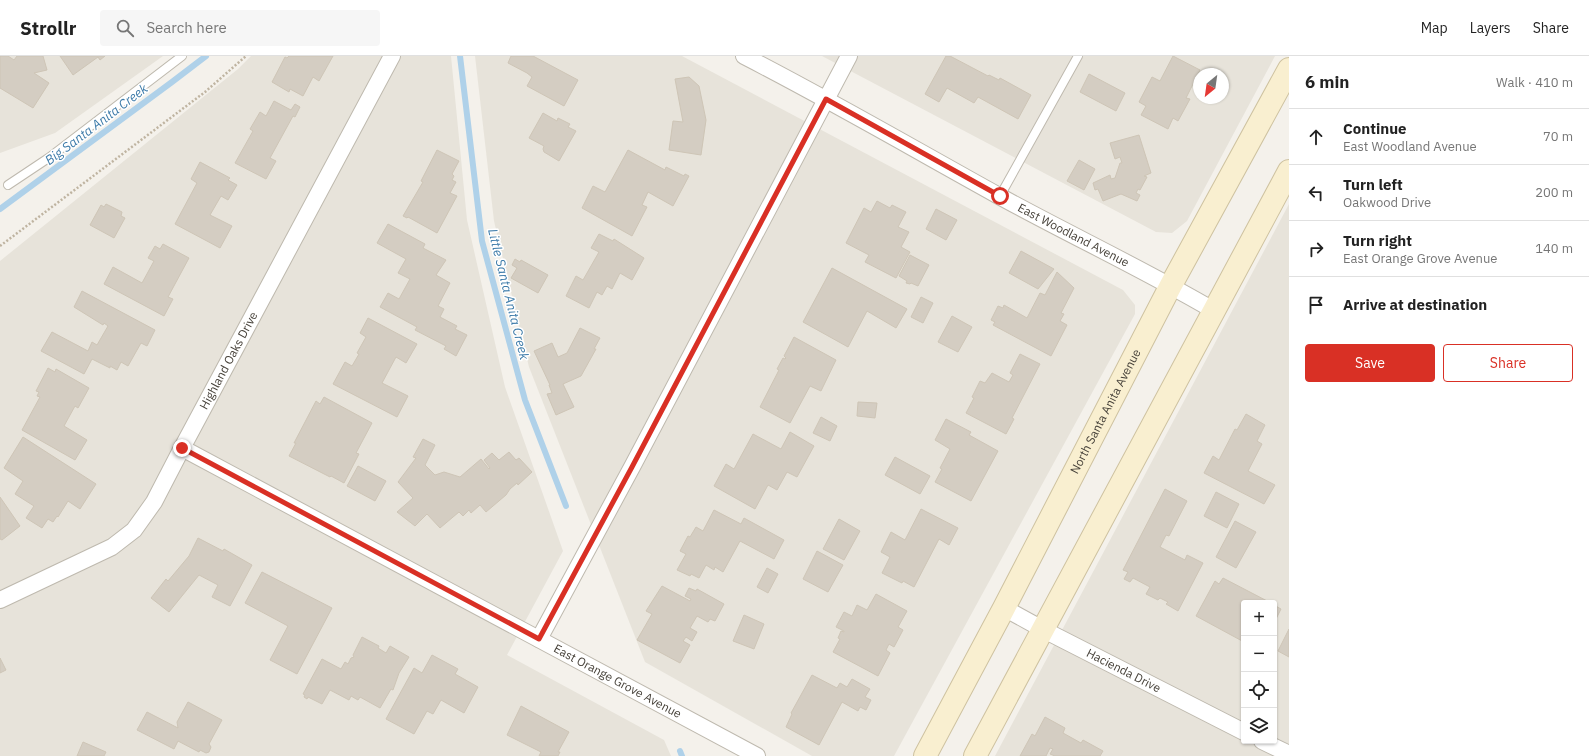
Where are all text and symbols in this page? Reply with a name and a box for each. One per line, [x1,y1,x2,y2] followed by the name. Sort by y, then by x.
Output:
[100,10,380,46] search box
[20,16,76,40] text: Strollr
[114,17,136,39] icon: search
[146,18,227,37] text: Search here
[1421,19,1448,37] text: Map
[1470,19,1511,37] text: Layers
[1533,19,1569,37] text: Share
[1193,68,1229,104] north arrow
[1305,71,1349,93] text: 6 min
[1496,74,1573,91] text: Walk · 410 m
[41,80,151,169] water label: Big Santa Anita Creek
[1343,119,1407,138] text: Continue
[1305,126,1327,148] icon: ahead
[1543,128,1573,145] text: 70 m
[1343,138,1477,155] text: East Woodland Avenue
[1343,175,1403,194] text: Turn left
[1305,182,1327,204] icon: left
[1535,184,1573,201] text: 200 m
[991,187,1009,205] route start
[1343,194,1431,211] text: Oakwood Drive
[1015,200,1132,270] street label: East Woodland Avenue
[484,227,533,362] water label: Little Santa Anita Creek
[1343,231,1412,250] text: Turn right
[1305,238,1327,260] icon: right
[1535,240,1573,257] text: 140 m
[1343,250,1497,267] text: East Orange Grove Avenue
[1305,294,1327,316] icon: arrive
[1343,295,1487,314] text: Arrive at destination
[196,309,261,412] street label: Highland Oaks Drive
[1305,344,1435,382] button: Save
[1443,344,1573,382] button: Share
[1067,346,1144,476] street label: North Santa Anita Avenue
[173,439,191,457] route end
[1241,600,1277,744] map controls
[1241,600,1277,636] button: +
[1241,636,1277,672] button: −
[551,641,685,721] street label: East Orange Grove Avenue
[1084,645,1164,696] street label: Hacienda Drive
[1241,672,1277,708] button: locate
[1241,708,1277,744] button: layers

